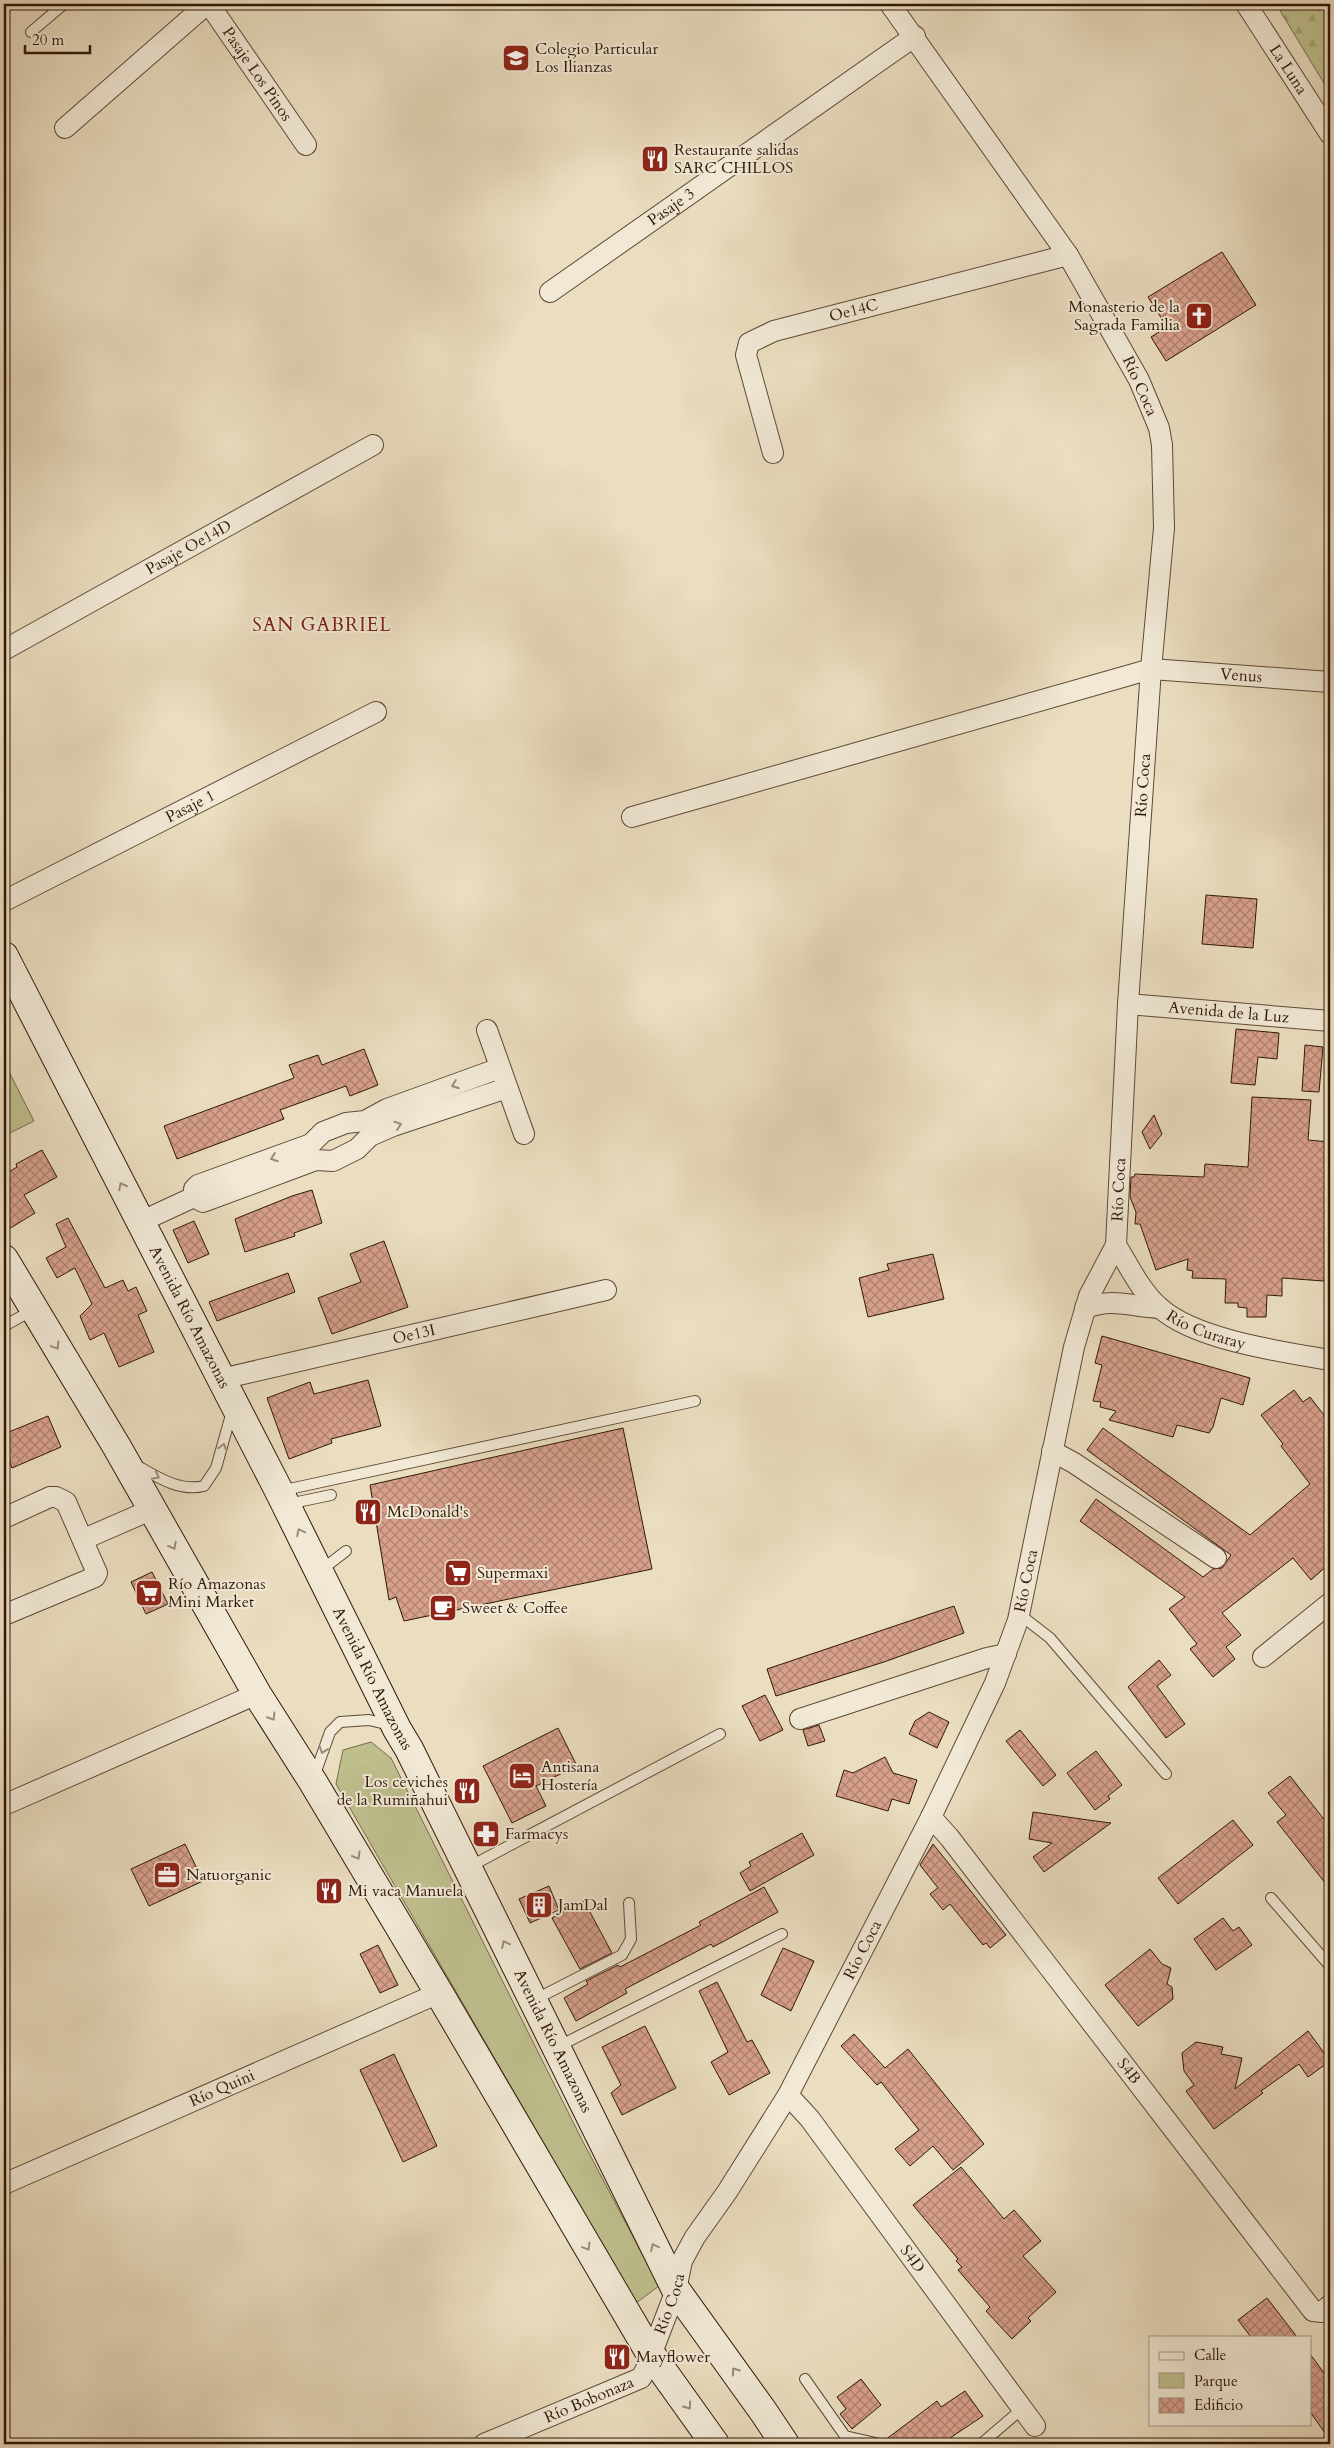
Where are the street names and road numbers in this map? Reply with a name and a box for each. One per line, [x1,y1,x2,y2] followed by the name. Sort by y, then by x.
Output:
[217,23,297,126] street label: Pasaje Los Pinos
[1264,40,1313,99] street label: La Luna
[643,183,699,231] street label: Pasaje 3
[827,294,880,327] street label: Oe14C
[1117,352,1163,420] street label: Río Coca
[141,515,235,580] street label: Pasaje Oe14D
[1219,663,1263,688] street label: Venus
[1130,753,1156,818] street label: Río Coca
[162,785,219,828] street label: Pasaje 1
[1167,996,1290,1029] street label: Avenida de la Luz
[1106,1157,1131,1222] street label: Río Coca
[144,1242,235,1392] street label: Avenida Río Amazonas
[1162,1305,1249,1355] street label: Río Curaray
[391,1319,437,1350] street label: Oe13I
[1009,1547,1043,1614] street label: Río Coca
[327,1603,418,1754] street label: Avenida Río Amazonas
[838,1916,887,1983] street label: Río Coca
[508,1965,598,2116] street label: Avenida Río Amazonas
[1112,2054,1146,2089] street label: S4B
[186,2064,258,2112] street label: Río Quini
[895,2241,930,2277] street label: S4D
[649,2271,690,2338] street label: Río Coca
[541,2371,637,2428] street label: Río Bobonaza

